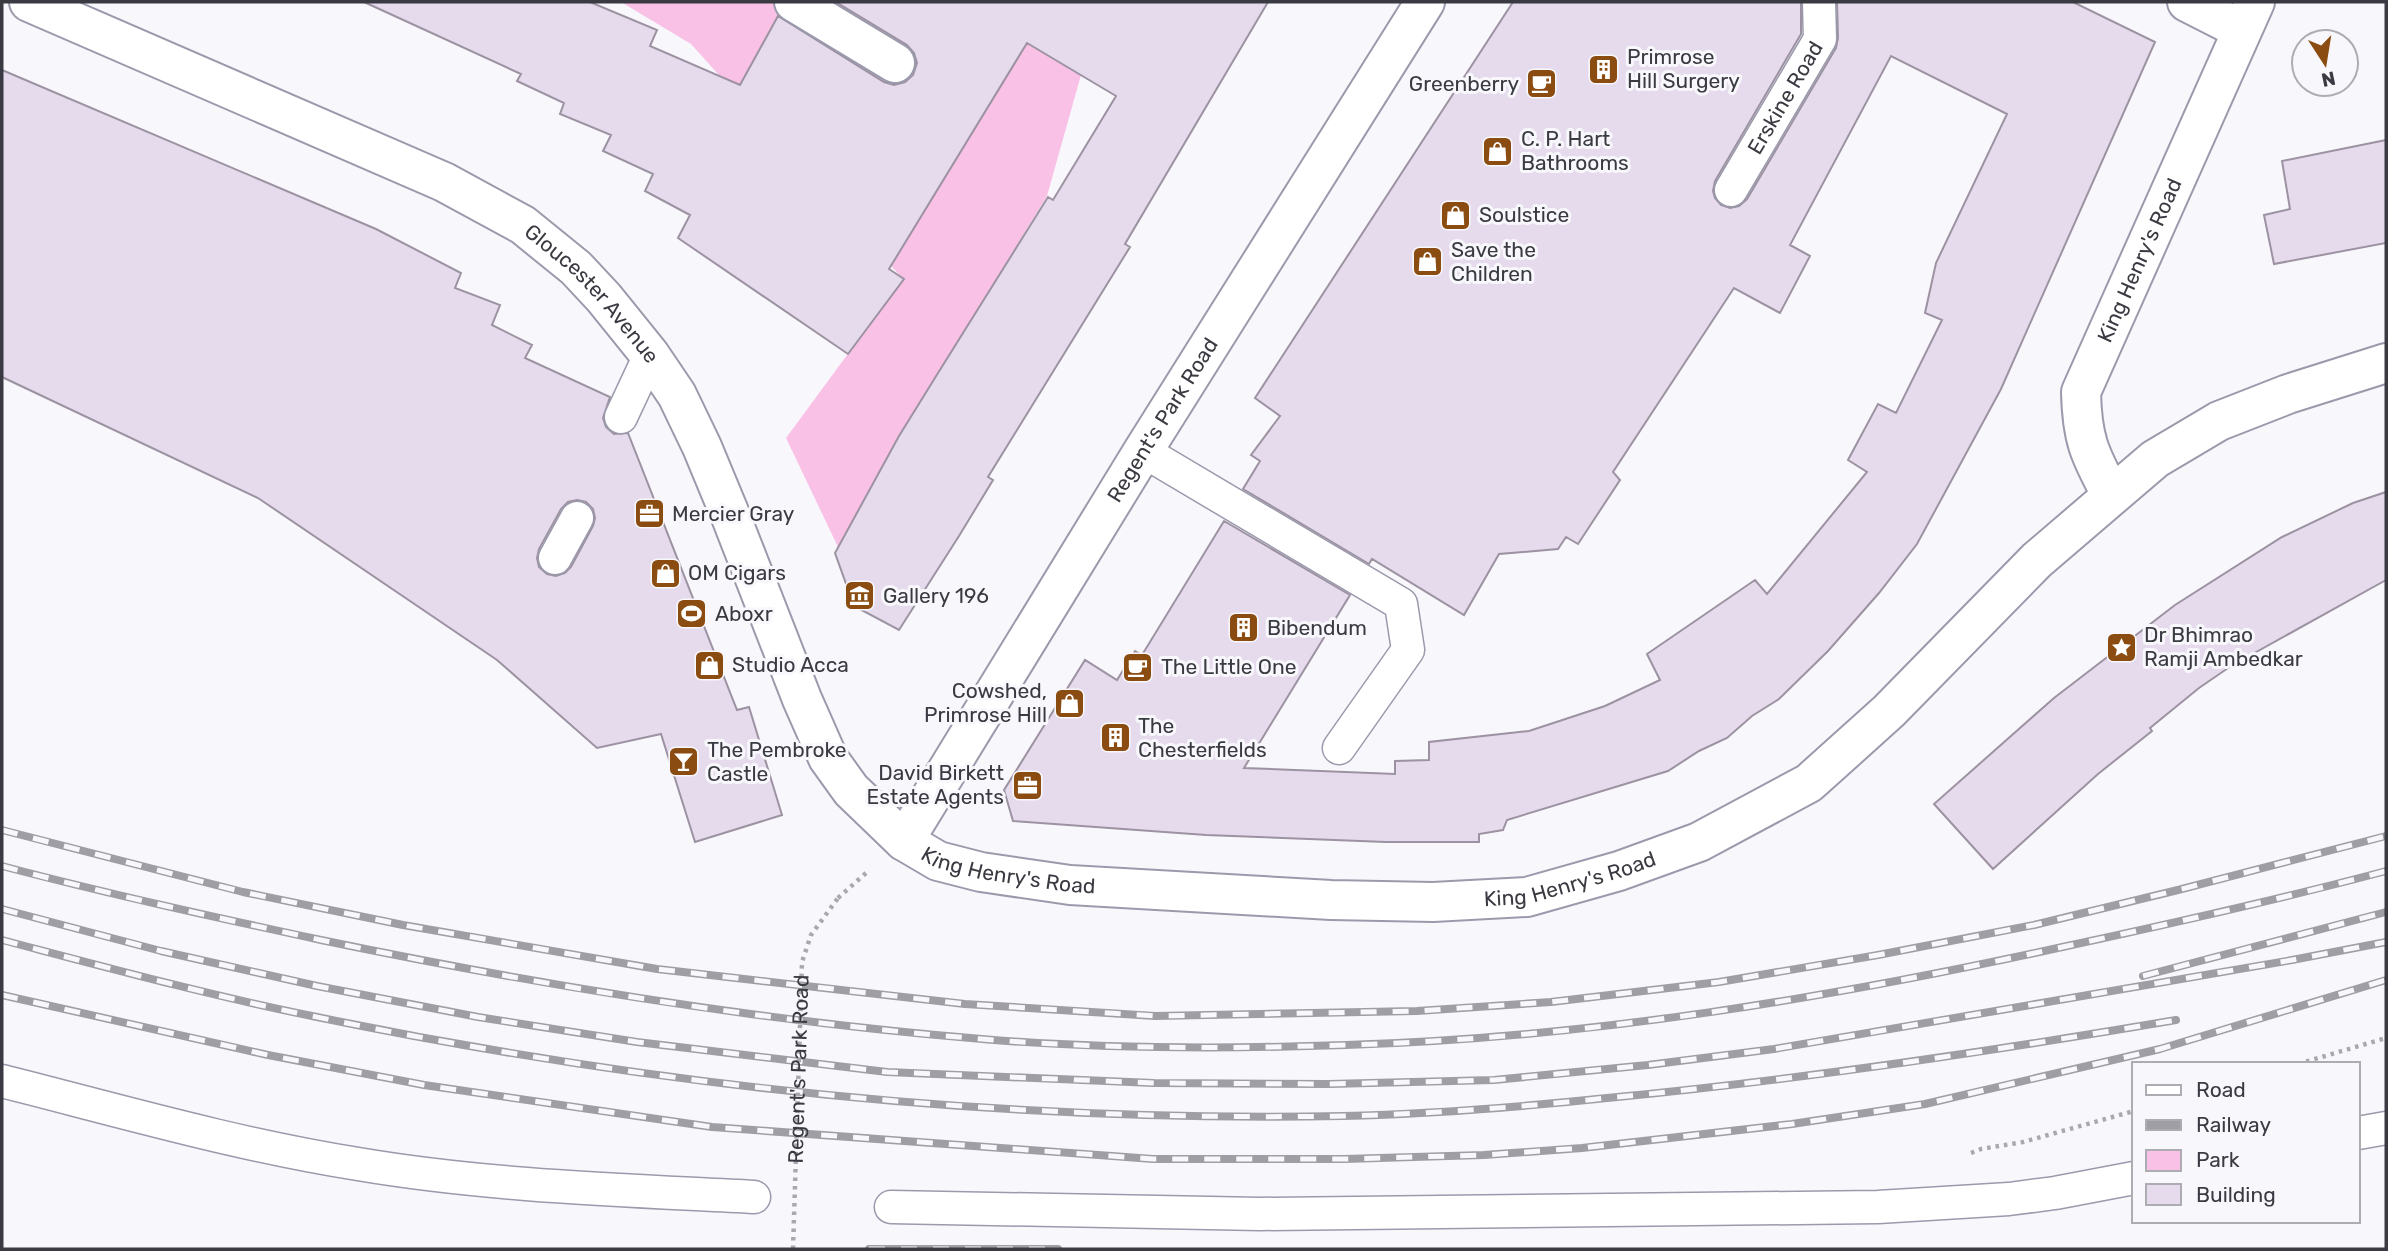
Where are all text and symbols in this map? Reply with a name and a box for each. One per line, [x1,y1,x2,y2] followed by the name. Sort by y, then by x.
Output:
[2290,28,2360,98] north arrow
[1742,37,1828,159] street label: Erskine Road
[1627,44,1740,93] place label: Primrose Hill Surgery
[1587,52,1621,86] building icon: Primrose Hill Surgery
[2319,66,2338,92] text: N
[1525,67,1559,101] cafe icon: Greenberry
[1409,71,1519,96] place label: Greenberry
[1521,126,1629,175] place label: C. P. Hart Bathrooms
[1481,134,1515,168] shop icon: C. P. Hart Bathrooms
[2092,174,2187,346] street label: King Henry's Road
[1439,198,1473,232] shop icon: Soulstice
[1479,202,1569,227] place label: Soulstice
[520,219,665,368] street label: Gloucester Avenue
[1451,237,1536,286] place label: Save the Children
[1411,245,1445,279] shop icon: Save the Children
[1102,333,1223,507] street label: Regent's Park Road
[632,497,666,531] office icon: Mercier Gray
[672,501,795,526] place label: Mercier Gray
[648,556,682,590] shop icon: OM Cigars
[688,560,786,585] place label: OM Cigars
[843,579,877,613] museum icon: Gallery 196
[883,583,989,608] place label: Gallery 196
[675,597,709,631] sports icon: Aboxr
[715,601,773,626] place label: Aboxr
[1227,611,1261,645] building icon: Bibendum
[1267,615,1367,640] place label: Bibendum
[2144,622,2303,671] place label: Dr Bhimrao Ramji Ambedkar
[2104,630,2138,664] place icon: Dr Bhimrao Ramji Ambedkar
[692,648,726,682] shop icon: Studio Acca
[1121,650,1155,684] cafe icon: The Little One
[732,652,849,677] place label: Studio Acca
[1161,654,1296,679] place label: The Little One
[924,678,1047,727] place label: Cowshed, Primrose Hill
[1053,686,1087,720] shop icon: Cowshed, Primrose Hill
[1138,713,1267,762] place label: The Chesterfields
[1098,721,1132,755] building icon: The Chesterfields
[707,737,847,786] place label: The Pembroke Castle
[667,745,701,779] bar icon: The Pembroke Castle
[867,760,1004,809] place label: David Birkett Estate Agents
[1010,768,1044,802] office icon: David Birkett Estate Agents
[917,841,1096,898] street label: King Henry's Road
[1483,846,1659,911] street label: King Henry's Road
[783,974,814,1164] street label: Regent's Park Road
[2132,1062,2360,1223] legend
[2196,1077,2246,1102] text: Road
[2196,1112,2271,1137] text: Railway
[2196,1147,2240,1172] text: Park
[2196,1182,2276,1207] text: Building

